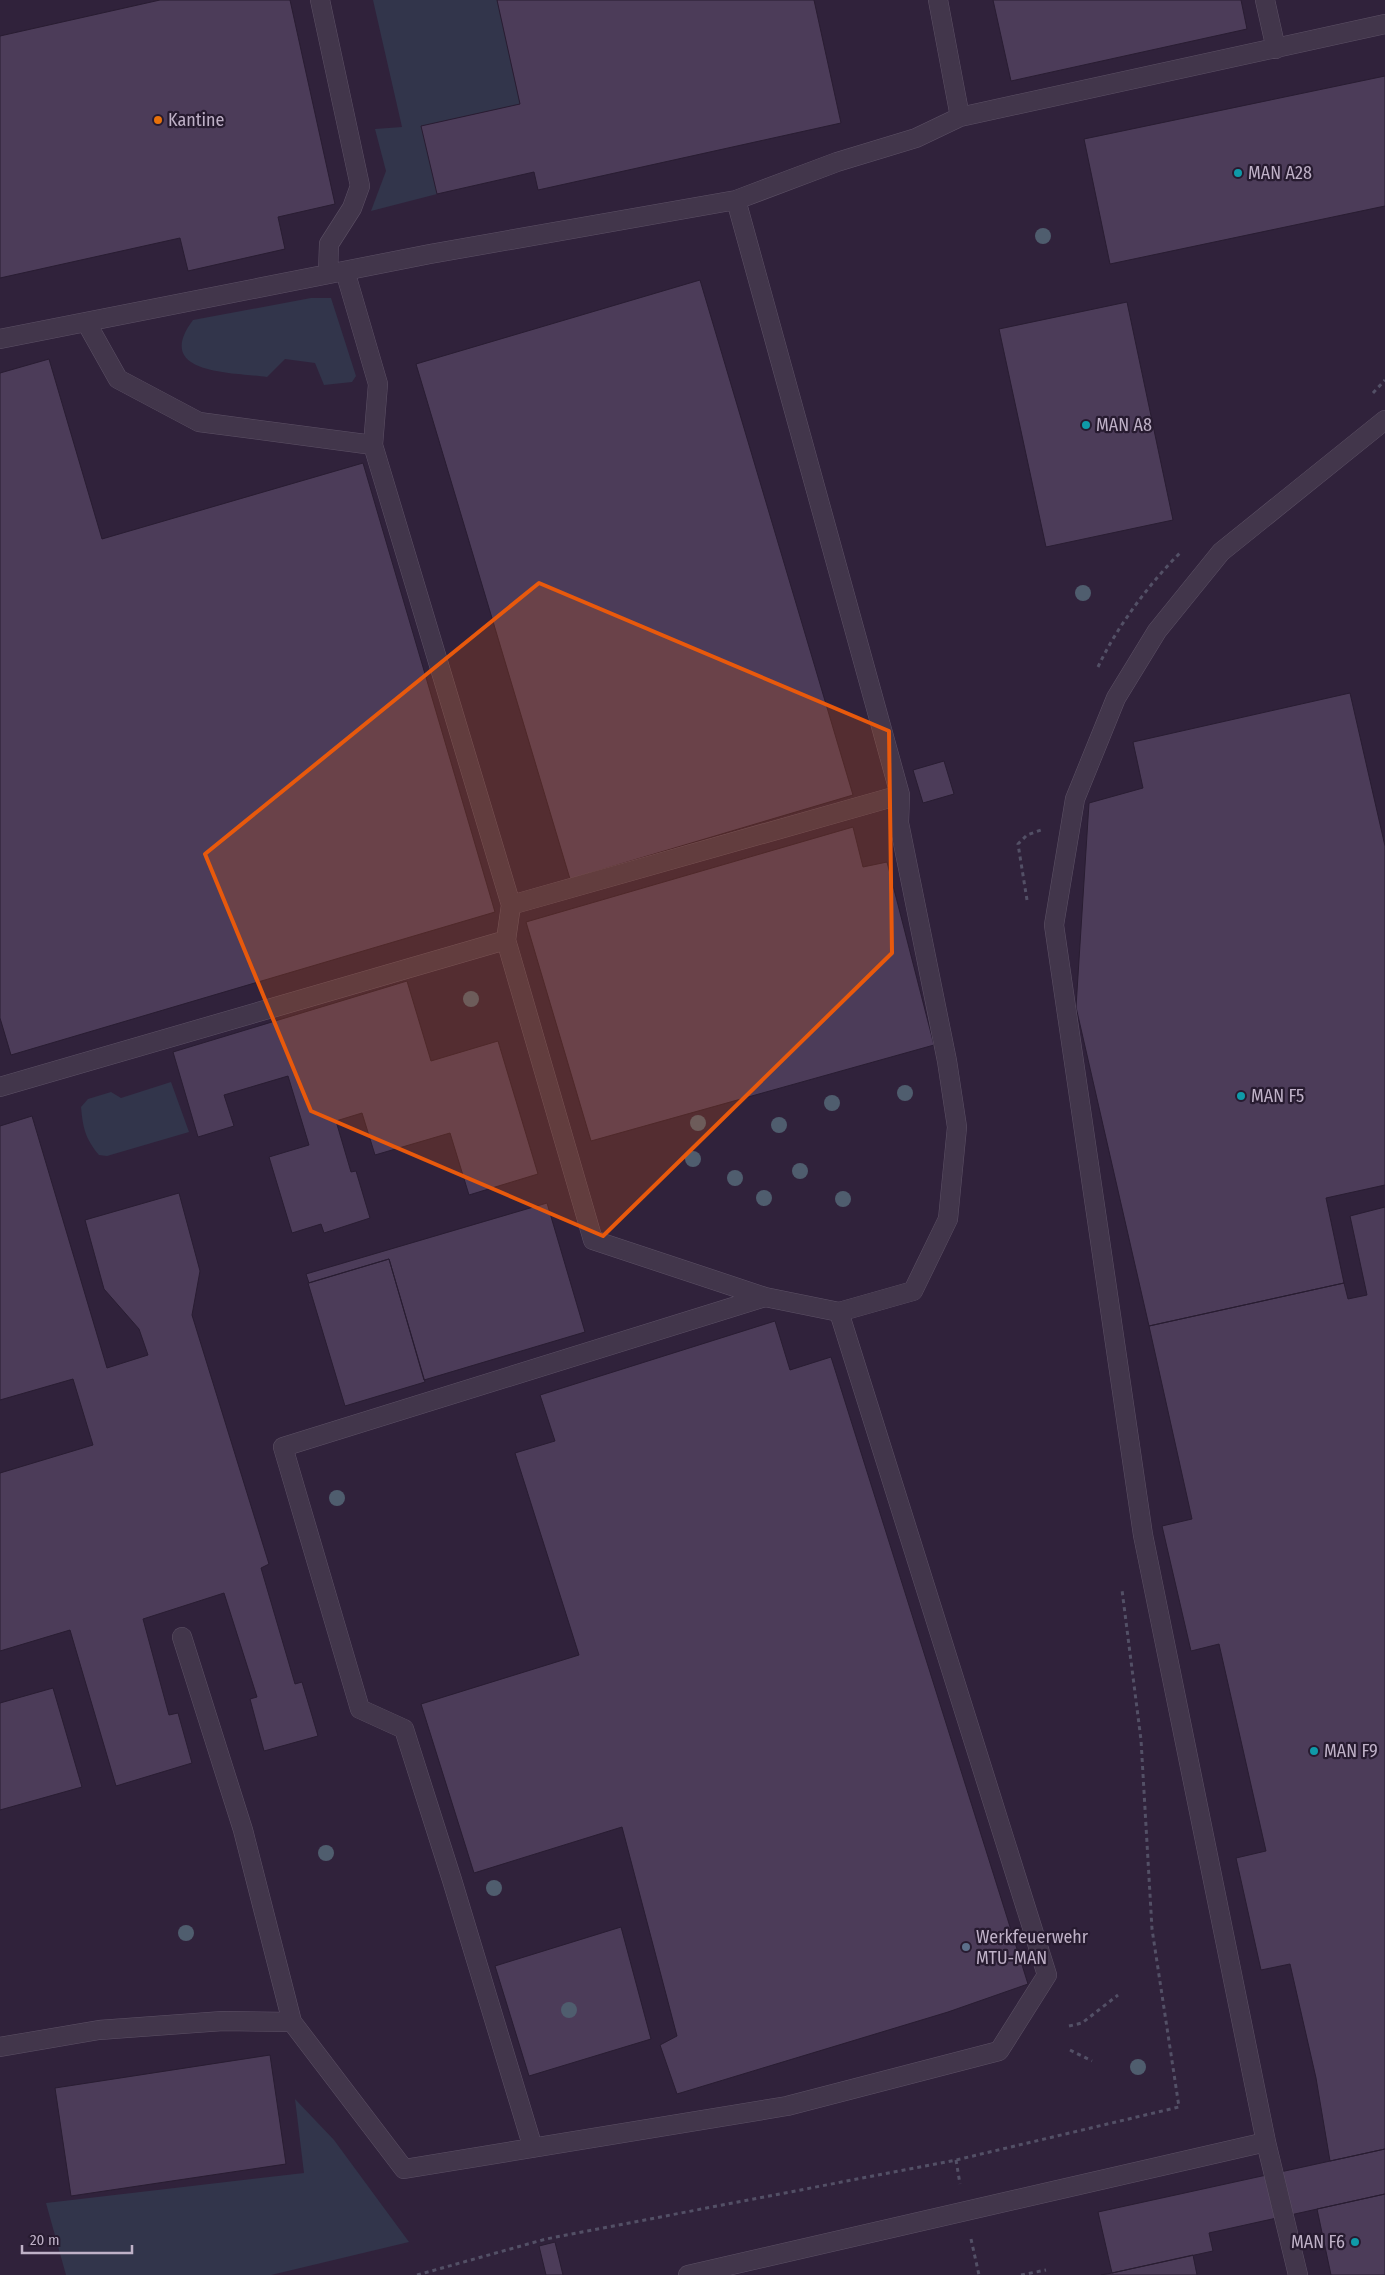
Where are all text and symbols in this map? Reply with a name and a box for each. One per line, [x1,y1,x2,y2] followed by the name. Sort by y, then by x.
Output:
[168,109,225,131] place label: Kantine
[152,114,164,126] marker: Kantine
[1248,162,1312,184] place label: MAN A28
[1232,167,1244,179] marker: MAN A28
[1096,414,1152,436] place label: MAN A8
[1080,419,1092,431] marker: MAN A8
[1251,1085,1304,1107] place label: MAN F5
[1235,1090,1247,1102] marker: MAN F5
[1324,1740,1378,1762] place label: MAN F9
[1308,1745,1320,1757] marker: MAN F9
[976,1926,1089,1969] place label: Werkfeuerwehr MTU-MAN
[960,1941,972,1953] marker: Werkfeuerwehr MTU-MAN
[22,2222,132,2254] scale bar
[30,2231,60,2249] text: 20 m
[1291,2231,1345,2253] place label: MAN F6
[1349,2236,1361,2248] marker: MAN F6

